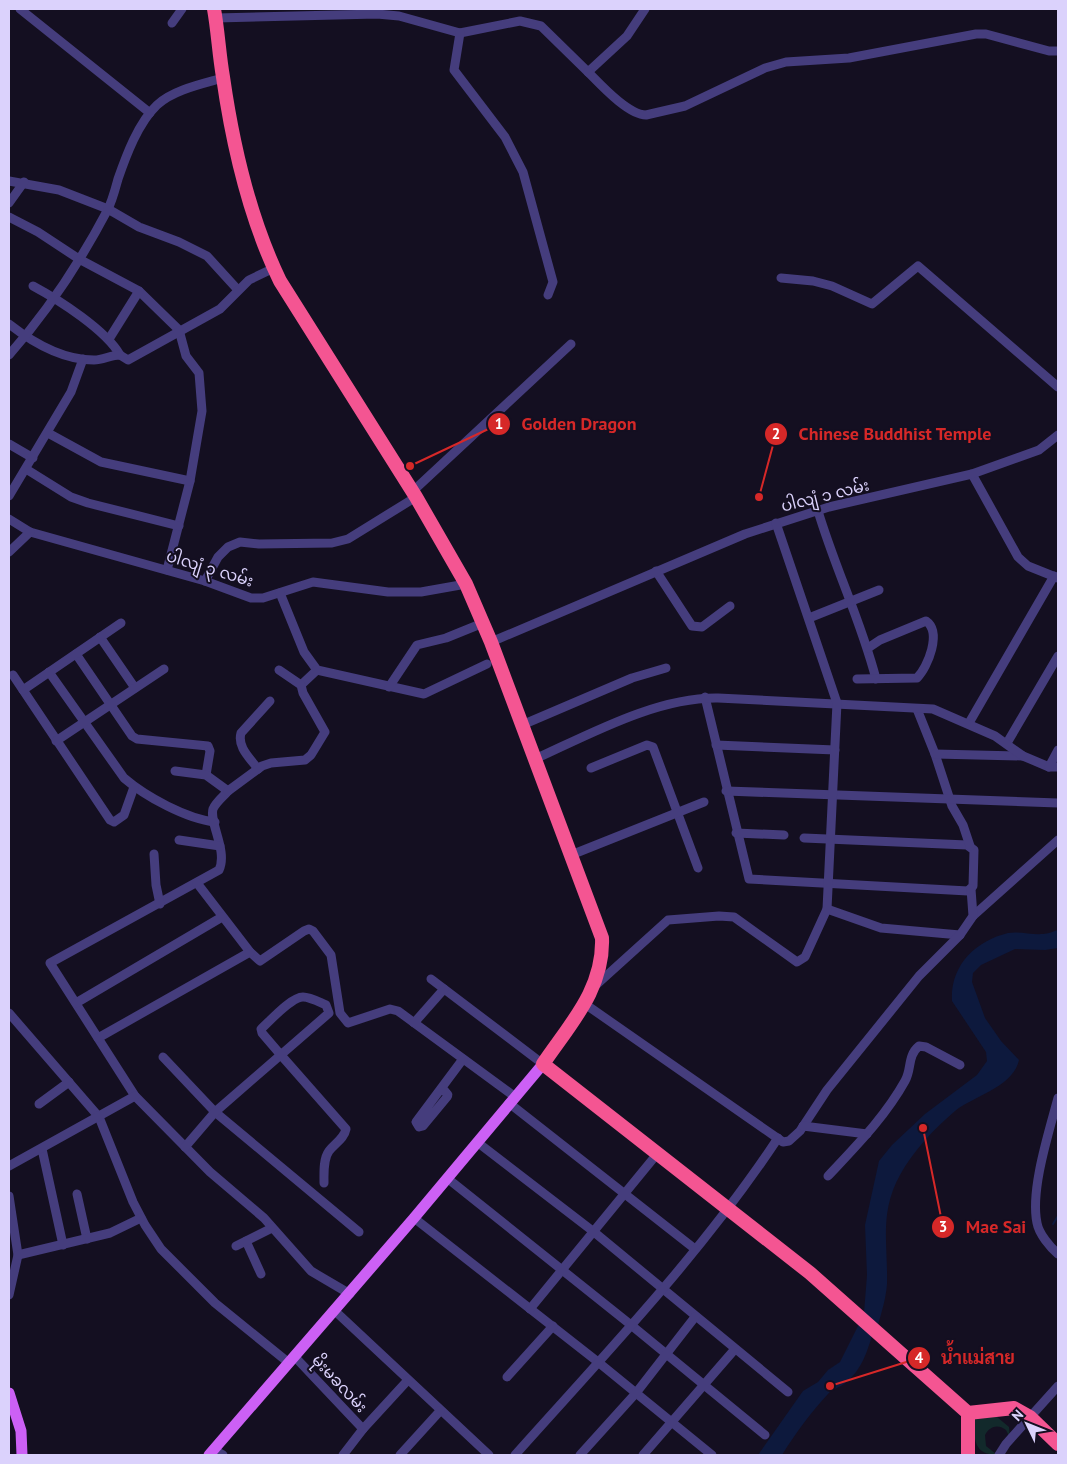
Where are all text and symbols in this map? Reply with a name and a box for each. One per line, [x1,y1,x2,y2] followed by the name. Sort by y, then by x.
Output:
[487,407,647,440] callout: Golden Dragon
[521,412,637,435] text: Golden Dragon
[495,414,503,433] text: 1
[763,417,1002,450] callout: Chinese Buddhist Temple
[799,422,991,445] text: Chinese Buddhist Temple
[772,424,780,443] text: 2
[779,473,872,519] street label: ပါလျံ ၁ လမ်း
[163,544,256,595] street label: ပါလျံ ၃ လမ်း
[931,1211,1036,1244] callout: Mae Sai
[966,1215,1026,1238] text: Mae Sai
[939,1217,947,1236] text: 3
[941,1340,1015,1369] text: น้ำแม่สาย
[906,1341,1025,1374] callout: น้ำแม่สาย
[915,1348,924,1367] text: 4
[304,1349,373,1420] street label: မိုးမခလမ်း
[1002,1399,1052,1449] north arrow
[1008,1406,1027,1425] text: N

